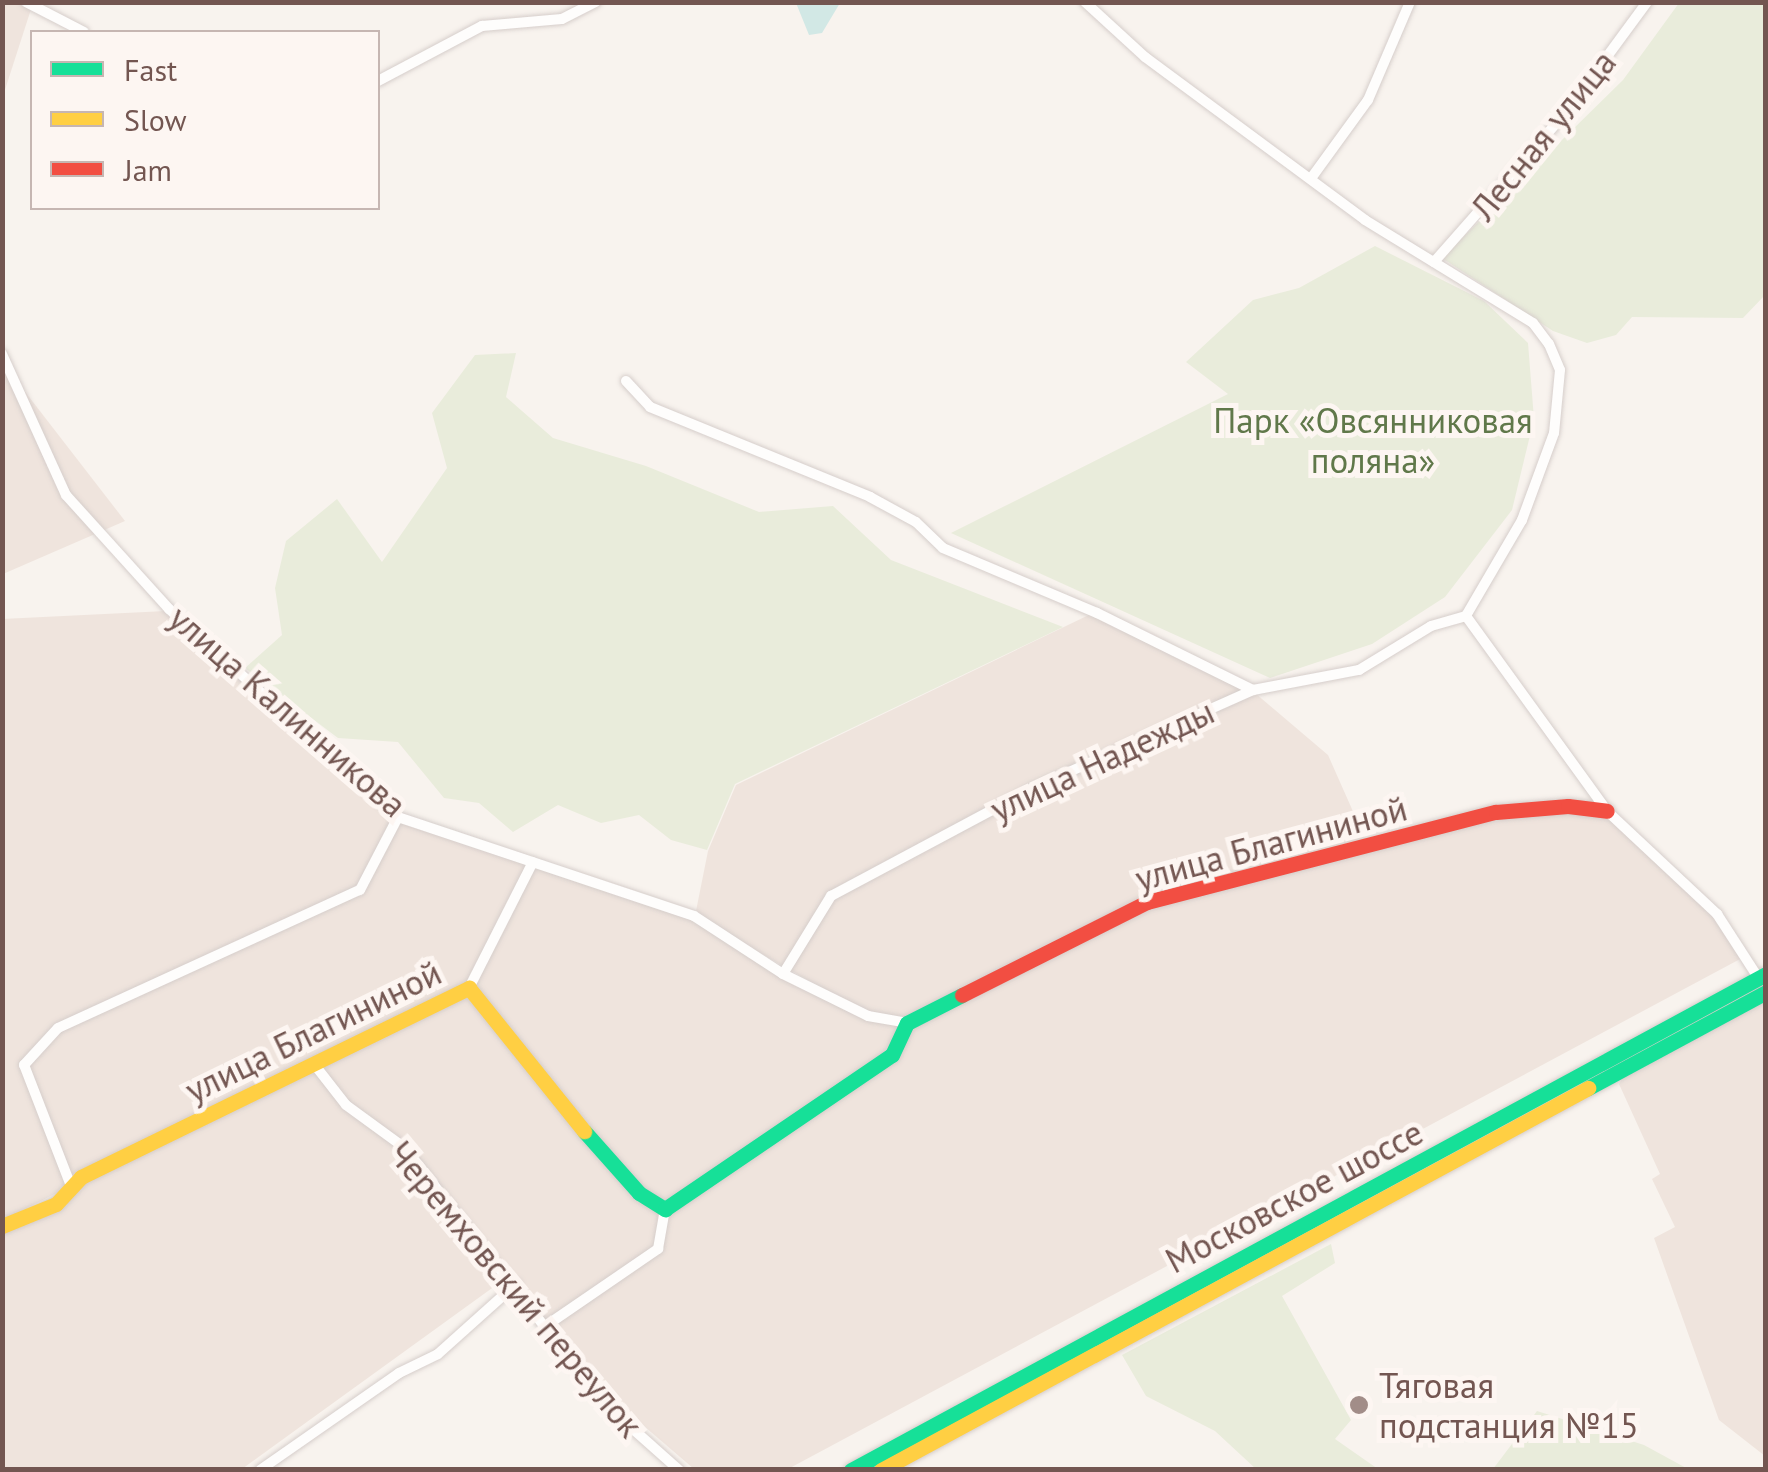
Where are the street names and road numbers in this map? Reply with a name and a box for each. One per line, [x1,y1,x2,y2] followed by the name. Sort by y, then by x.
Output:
[1462,42,1624,228] street label: Лесная улица
[161,597,415,825] street label: улица Калинникова
[983,690,1221,830] street label: улица Надежды
[1131,787,1411,899] street label: улица Благининой
[178,951,448,1111] street label: улица Благининой
[1158,1111,1430,1281] street label: Московское шоссе
[380,1133,652,1445] street label: Черемховский переулок

